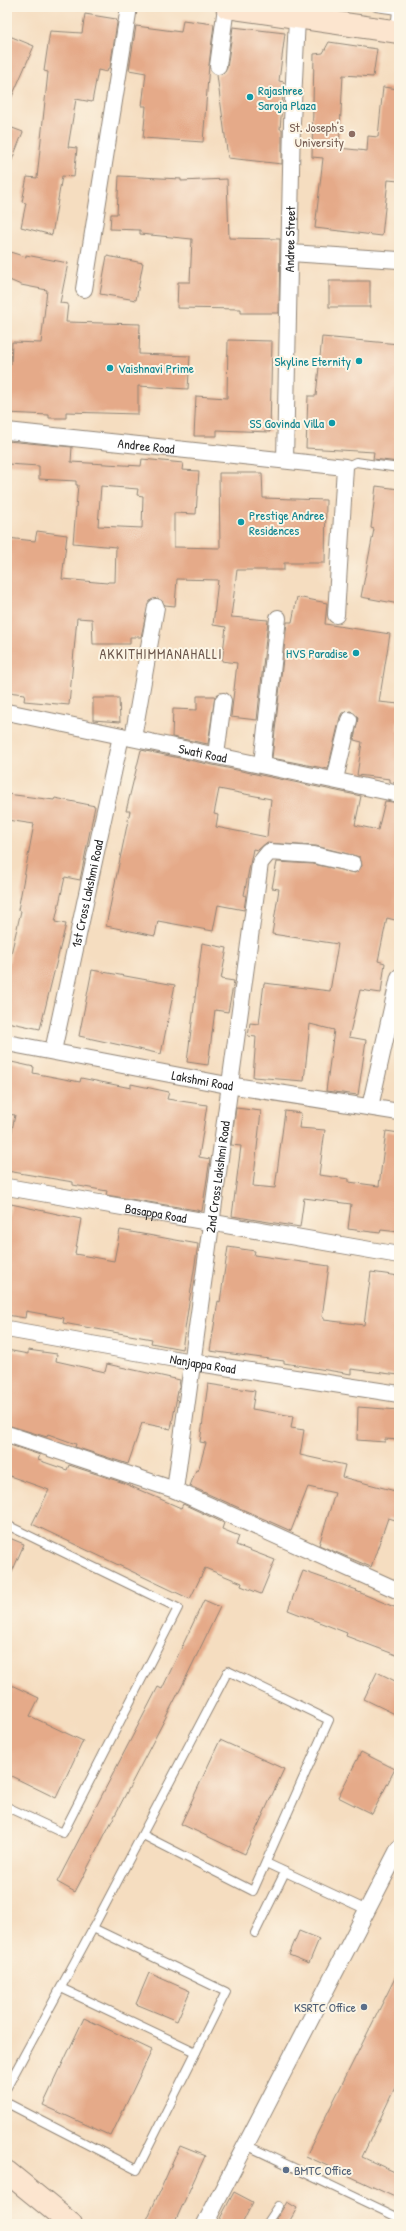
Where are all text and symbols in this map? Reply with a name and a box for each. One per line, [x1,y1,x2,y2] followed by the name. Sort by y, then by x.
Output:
[258,81,316,114] place label: Rajashree Saroja Plaza
[245,92,255,102] marker: Rajashree Saroja Plaza
[289,118,344,151] place label: St. Joseph's University
[347,129,357,139] marker: St. Joseph's University
[280,205,299,272] street label: Andree Street
[275,352,351,370] place label: Skyline Eternity
[354,356,364,366] marker: Skyline Eternity
[118,359,194,377] place label: Vaishnavi Prime
[105,363,115,373] marker: Vaishnavi Prime
[250,414,324,432] place label: SS Govinda Villa
[327,418,337,428] marker: SS Govinda Villa
[117,434,176,458] street label: Andree Road
[249,506,324,539] place label: Prestige Andree Residences
[236,517,246,527] marker: Prestige Andree Residences
[99,644,223,663] district label: AKKITHIMMANAHALLI
[286,644,348,662] place label: HVS Paradise
[351,648,361,658] marker: HVS Paradise
[177,739,229,767] street label: Swati Road
[67,838,107,949] street label: 1st Cross Lakshmi Road
[170,1066,234,1095] street label: Lakshmi Road
[201,1120,234,1234] street label: 2nd Cross Lakshmi Road
[123,1199,188,1227] street label: Basappa Road
[168,1349,237,1378] street label: Nanjappa Road
[294,1998,356,2016] place label: KSRTC Office
[359,2002,369,2012] marker: KSRTC Office
[294,2161,352,2179] place label: BMTC Office
[281,2165,291,2175] marker: BMTC Office

